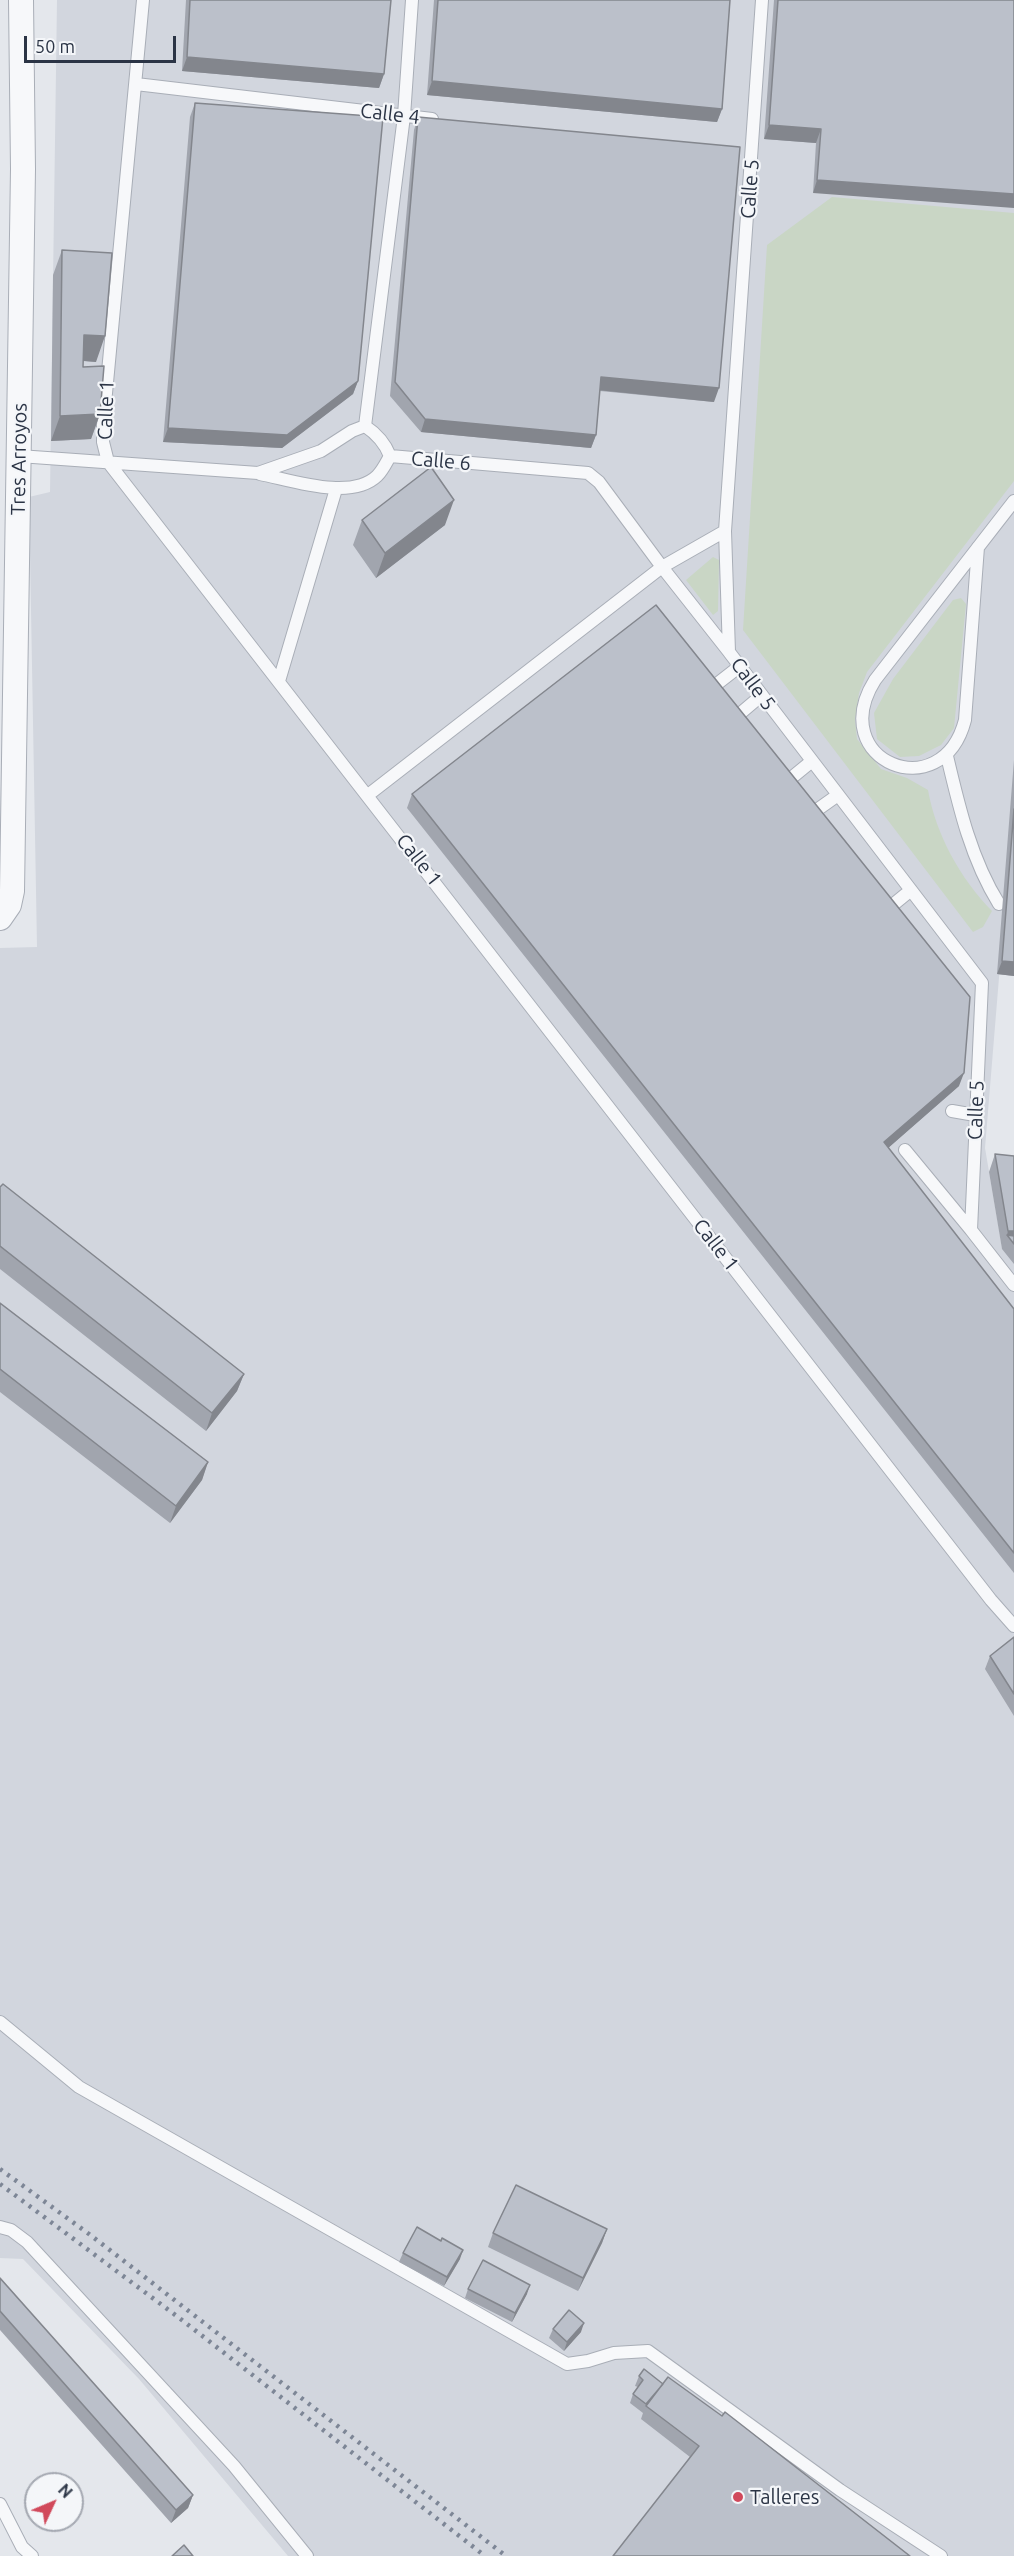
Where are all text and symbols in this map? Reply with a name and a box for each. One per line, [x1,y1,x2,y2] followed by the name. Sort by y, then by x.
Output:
[27,24,178,62] scale bar
[35,36,75,56] text: 50 m
[359,98,421,130] street label: Calle 4
[736,158,764,220] street label: Calle 5
[93,380,119,440] street label: Calle 1
[6,403,32,515] street label: Tres Arroyos
[410,446,472,476] street label: Calle 6
[725,653,781,715] street label: Calle 5
[391,829,447,891] street label: Calle 1
[963,1080,989,1140] street label: Calle 5
[688,1214,744,1276] street label: Calle 1
[24,2472,84,2532] north arrow
[55,2480,76,2501] text: N
[750,2485,819,2509] place label: Talleres
[731,2490,745,2504] marker: Talleres

